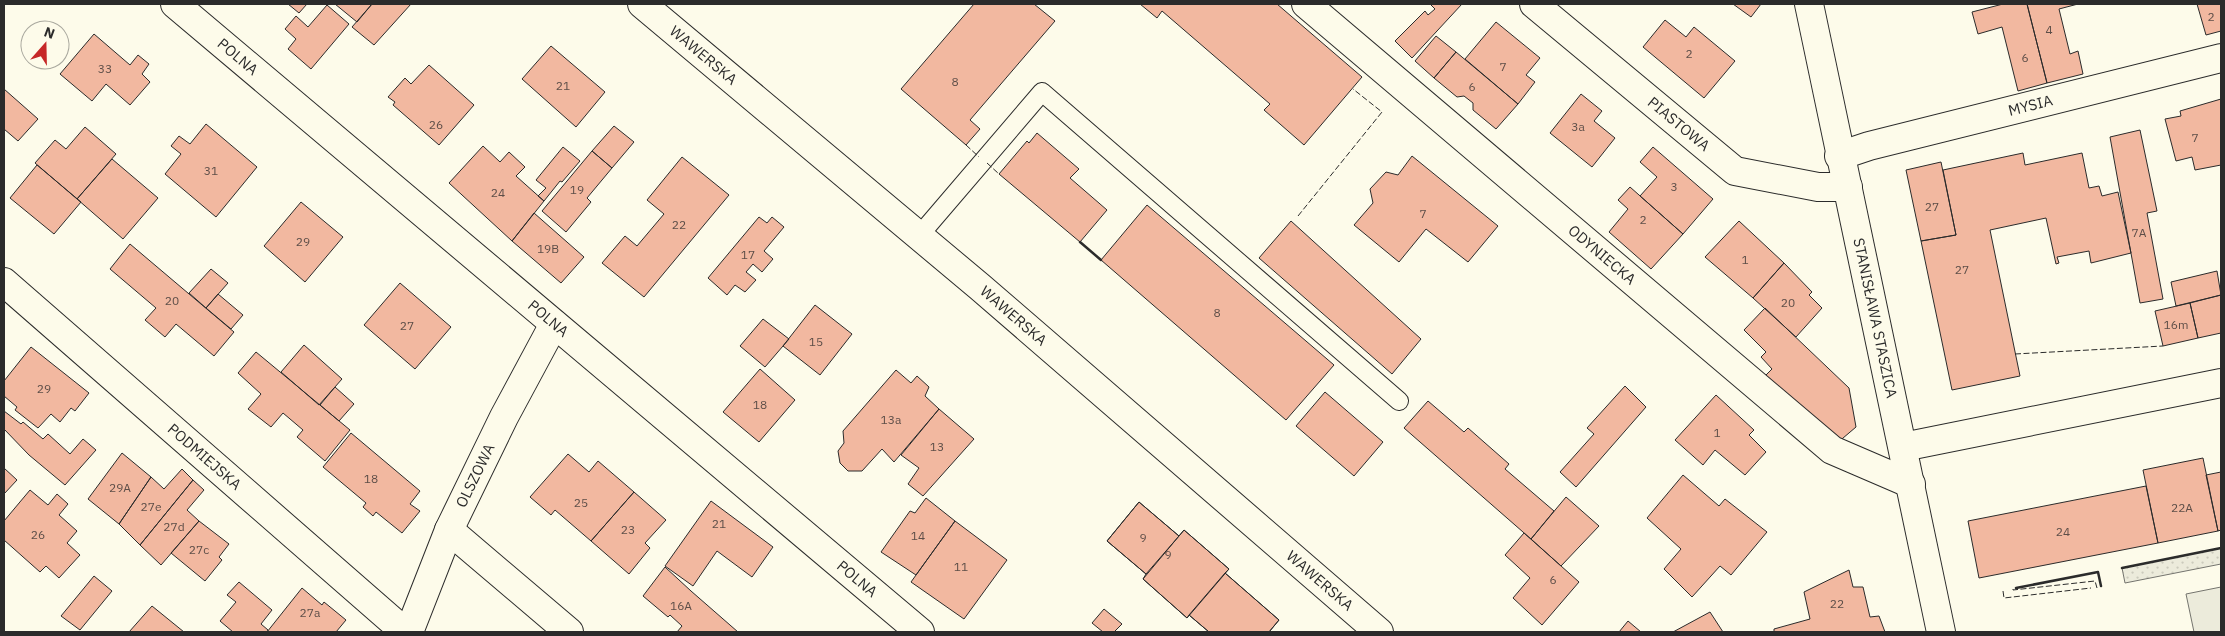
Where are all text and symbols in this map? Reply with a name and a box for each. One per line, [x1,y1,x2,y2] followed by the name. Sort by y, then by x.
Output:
[2207,9,2215,24] house number: 2
[20,20,70,70] north arrow
[666,21,742,89] street label: WAWERSKA
[2045,22,2053,37] house number: 4
[42,23,57,43] text: N
[214,34,263,79] street label: POLNA
[1685,46,1693,61] house number: 2
[2021,50,2029,65] house number: 6
[1499,59,1507,74] house number: 7
[98,61,112,76] house number: 33
[951,74,959,89] house number: 8
[556,78,570,93] house number: 21
[1468,79,1476,94] house number: 6
[2006,90,2055,120] street label: MYSIA
[1644,92,1714,155] street label: PIASTOWA
[429,117,443,132] house number: 26
[1571,119,1585,134] house number: 3a
[2191,130,2199,145] house number: 7
[204,163,218,178] house number: 31
[1670,179,1678,194] house number: 3
[570,182,584,197] house number: 19
[491,185,505,200] house number: 24
[1925,199,1939,214] house number: 27
[1419,206,1427,221] house number: 7
[1639,212,1647,227] house number: 2
[672,217,686,232] house number: 22
[1564,220,1640,289] street label: ODYNIECKA
[2132,225,2147,240] house number: 7A
[296,234,310,249] house number: 29
[1849,236,1902,400] street label: STANISŁAWA STASZICA
[537,241,559,256] house number: 19B
[741,247,755,262] house number: 17
[1741,252,1749,267] house number: 1
[1955,262,1969,277] house number: 27
[976,281,1051,350] street label: WAWERSKA
[165,293,179,308] house number: 20
[1781,295,1795,310] house number: 20
[524,296,573,341] street label: POLNA
[1213,305,1221,320] house number: 8
[2164,317,2188,332] house number: 16m
[400,318,414,333] house number: 27
[809,334,823,349] house number: 15
[37,381,51,396] house number: 29
[753,397,767,412] house number: 18
[881,412,902,427] house number: 13a
[164,419,246,494] street label: PODMIEJSKA
[1713,425,1721,440] house number: 1
[930,439,944,454] house number: 13
[451,440,499,511] street label: OLSZOWA
[364,471,378,486] house number: 18
[109,480,131,495] house number: 29A
[574,495,588,510] house number: 25
[141,499,162,514] house number: 27e
[2171,500,2193,515] house number: 22A
[712,516,726,531] house number: 21
[163,519,185,534] house number: 27d
[621,522,635,537] house number: 23
[2056,524,2070,539] house number: 24
[31,527,45,542] house number: 26
[911,528,925,543] house number: 14
[1139,530,1147,545] house number: 9
[189,542,209,557] house number: 27c
[1283,546,1358,615] street label: WAWERSKA
[1164,547,1172,562] house number: 9
[833,556,882,601] street label: POLNA
[954,559,968,574] house number: 11
[1549,572,1557,587] house number: 6
[1830,596,1844,611] house number: 22
[670,598,692,613] house number: 16A
[300,605,321,620] house number: 27a

